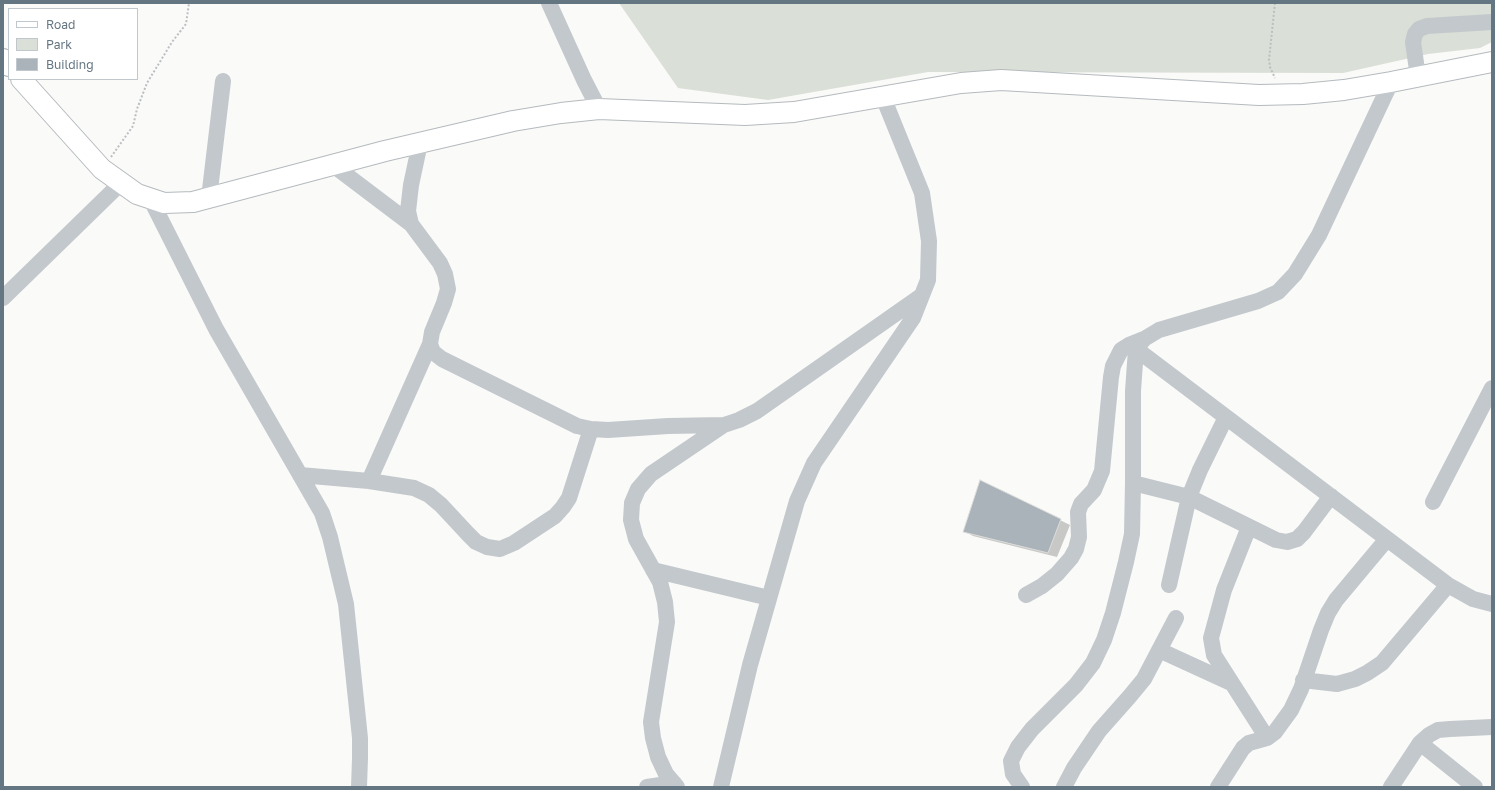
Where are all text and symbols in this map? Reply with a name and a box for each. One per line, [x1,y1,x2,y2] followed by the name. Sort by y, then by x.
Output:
[8,8,138,80] legend
[46,17,75,32] text: Road
[46,37,72,52] text: Park
[46,57,94,72] text: Building

